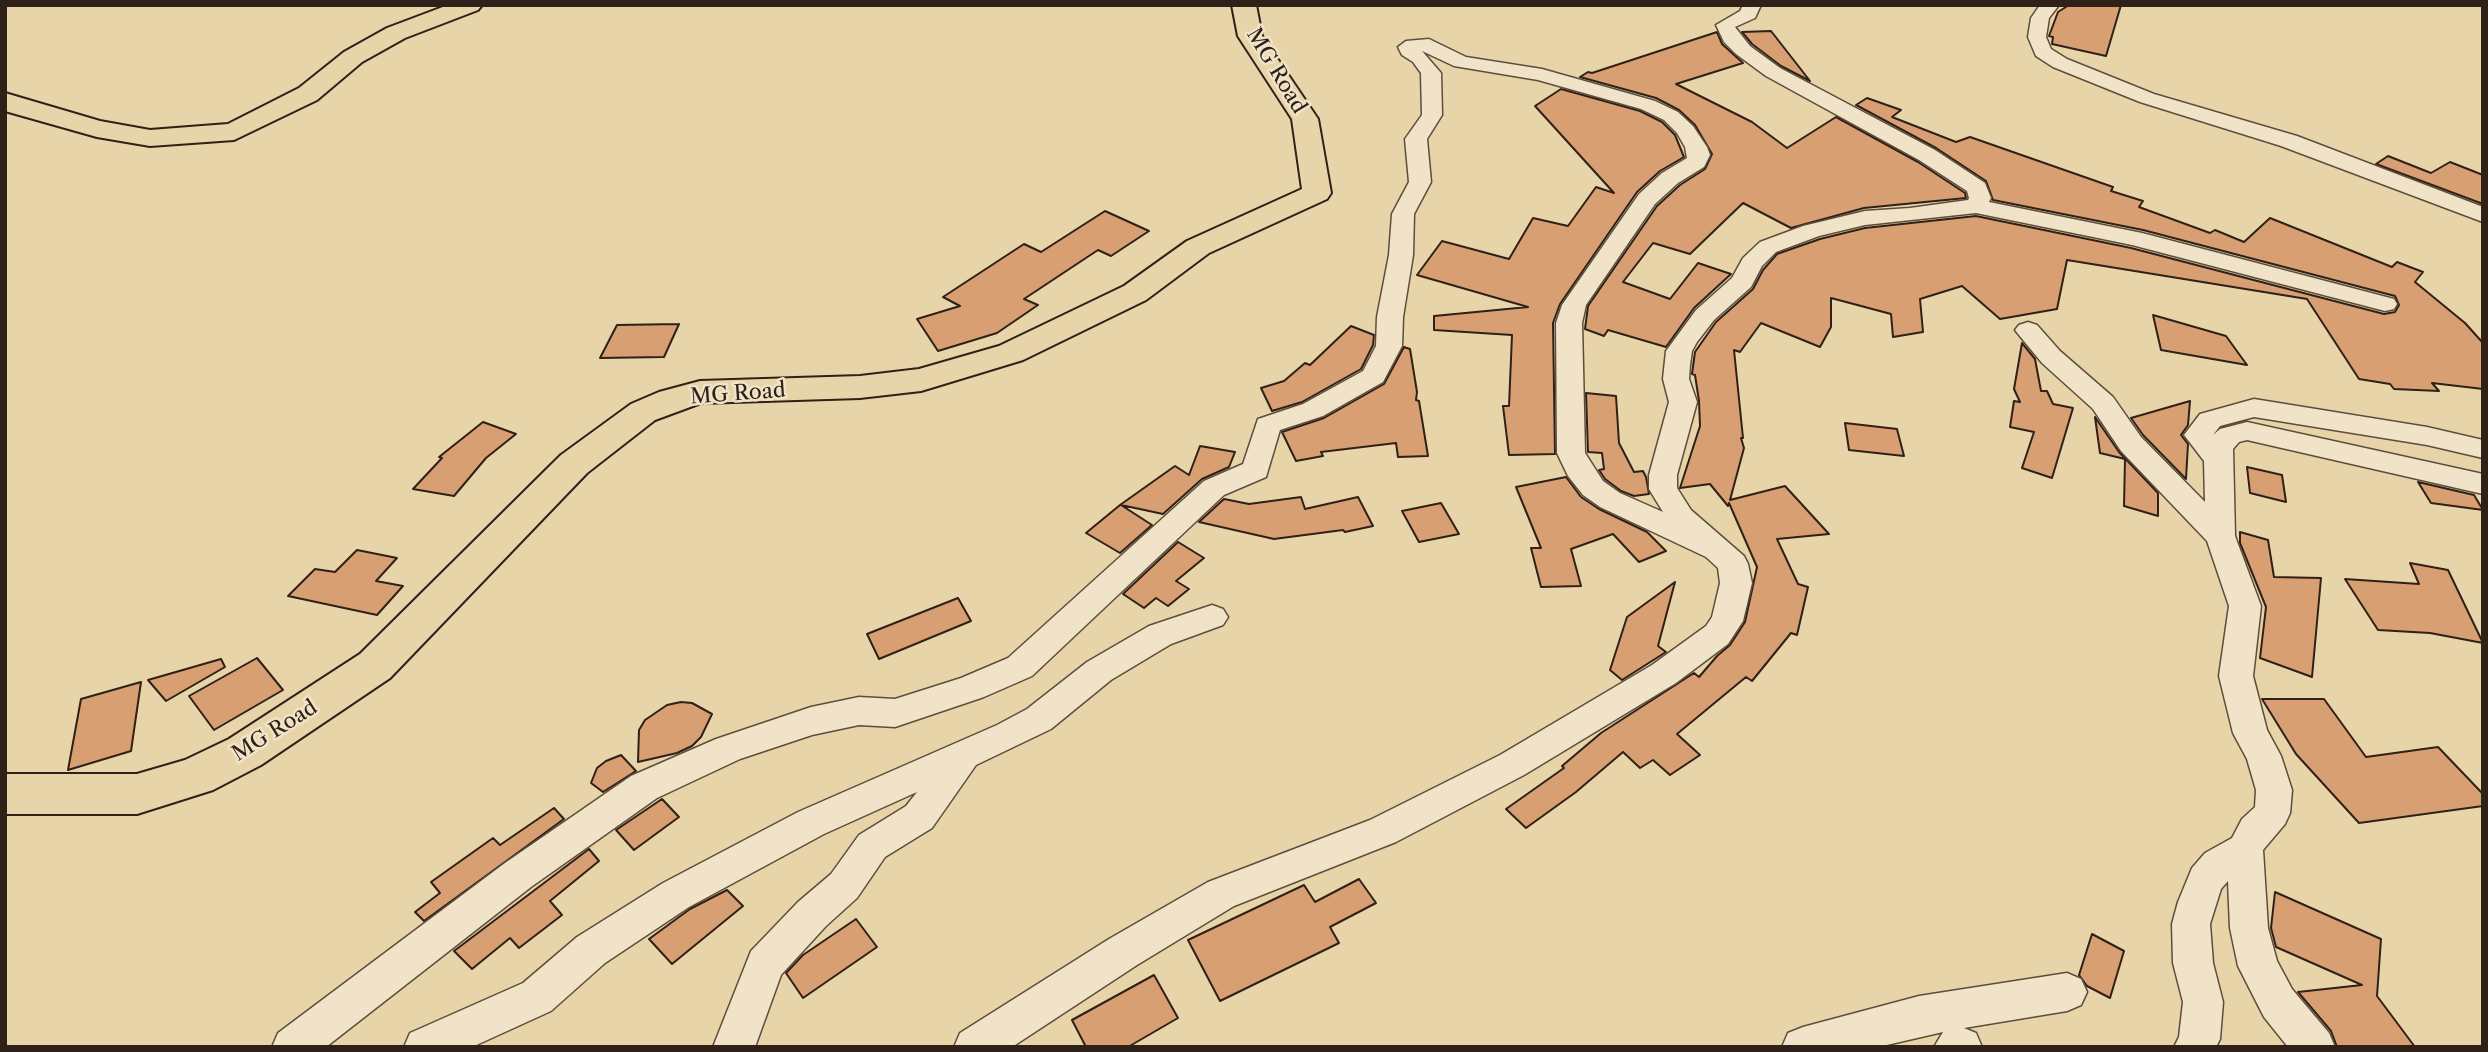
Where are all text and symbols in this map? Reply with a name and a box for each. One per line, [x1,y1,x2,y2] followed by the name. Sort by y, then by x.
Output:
[1241,24,1311,118] street label: MG Road
[690,378,786,410] street label: MG Road
[228,695,322,767] street label: MG Road

